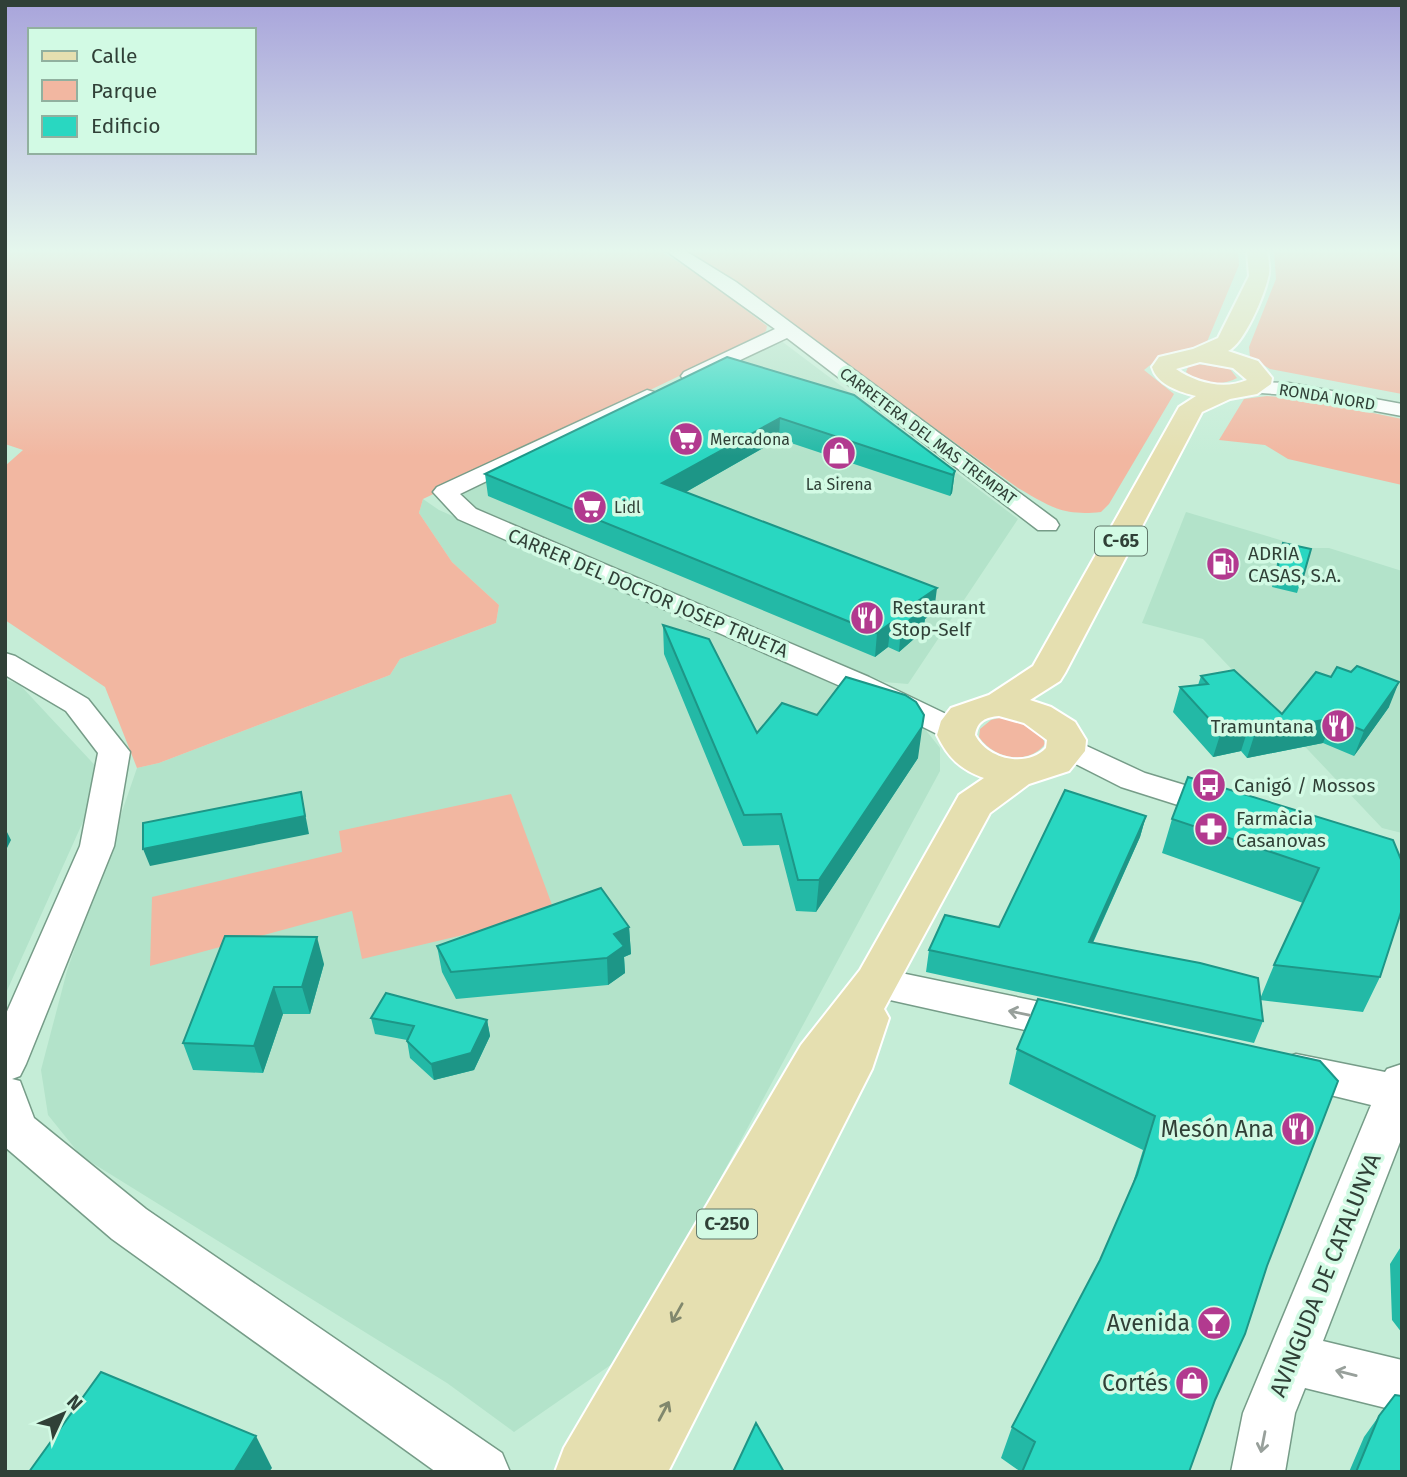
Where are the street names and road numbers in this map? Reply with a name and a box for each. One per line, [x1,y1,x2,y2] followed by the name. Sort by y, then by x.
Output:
[836,364,1020,509] street label: CARRETERA DEL MAS TREMPAT
[1278,380,1376,414] street label: RONDA NORD
[505,523,792,663] street label: CARRER DEL DOCTOR JOSEP TRUETA
[1095,526,1147,556] road number: C-65
[1263,1148,1387,1401] street label: AVINGUDA DE CATALUNYA
[697,1210,757,1238] road number: C-250

